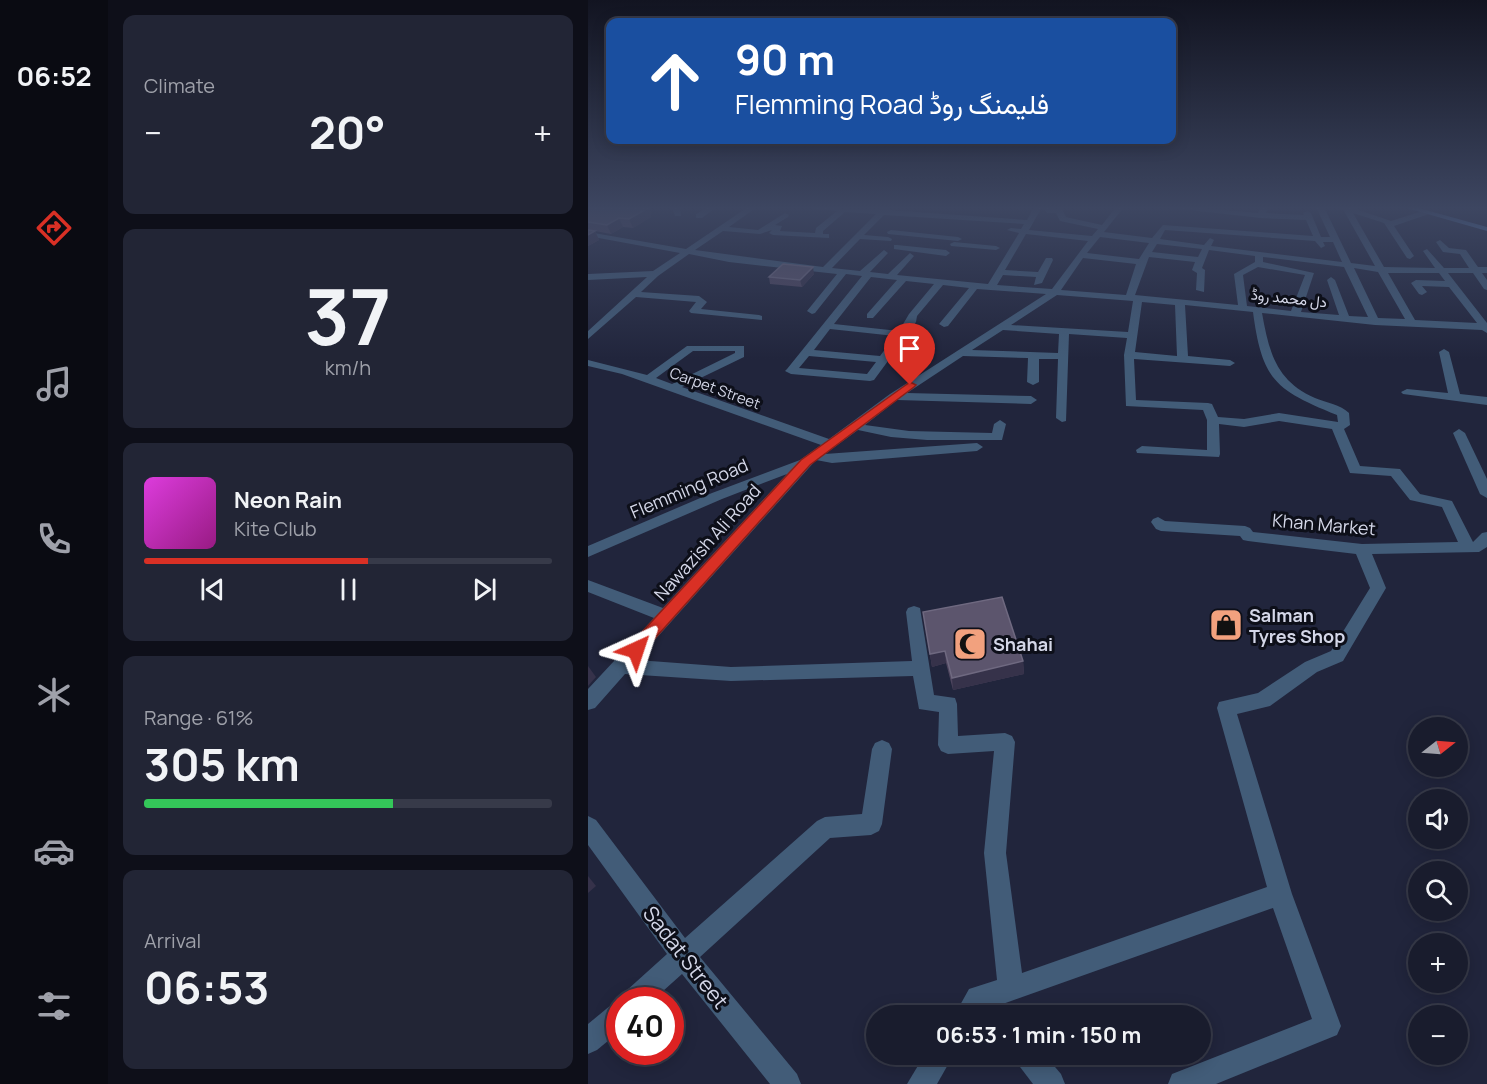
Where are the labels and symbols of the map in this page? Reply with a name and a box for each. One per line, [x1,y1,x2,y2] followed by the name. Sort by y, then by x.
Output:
[1250,284,1328,312] street label: دل محمد روڈ
[884,323,935,385] pin
[667,362,763,414] street label: Carpet Street
[626,452,752,524] street label: Flemming Road
[648,479,766,605] street label: Nawazish Ali Road
[1271,508,1377,540] street label: Khan Market
[1249,603,1345,648] place label: Salman Tyres Shop
[1208,607,1244,643] shop icon: Salman Tyres Shop
[604,618,668,682] position arrow
[952,626,988,662] mosque icon: Shahai
[993,632,1053,656] place label: Shahai
[1408,717,1468,777] north arrow
[637,900,735,1014] street label: Sadat Street
[606,987,684,1065] speed limit sign: 40

